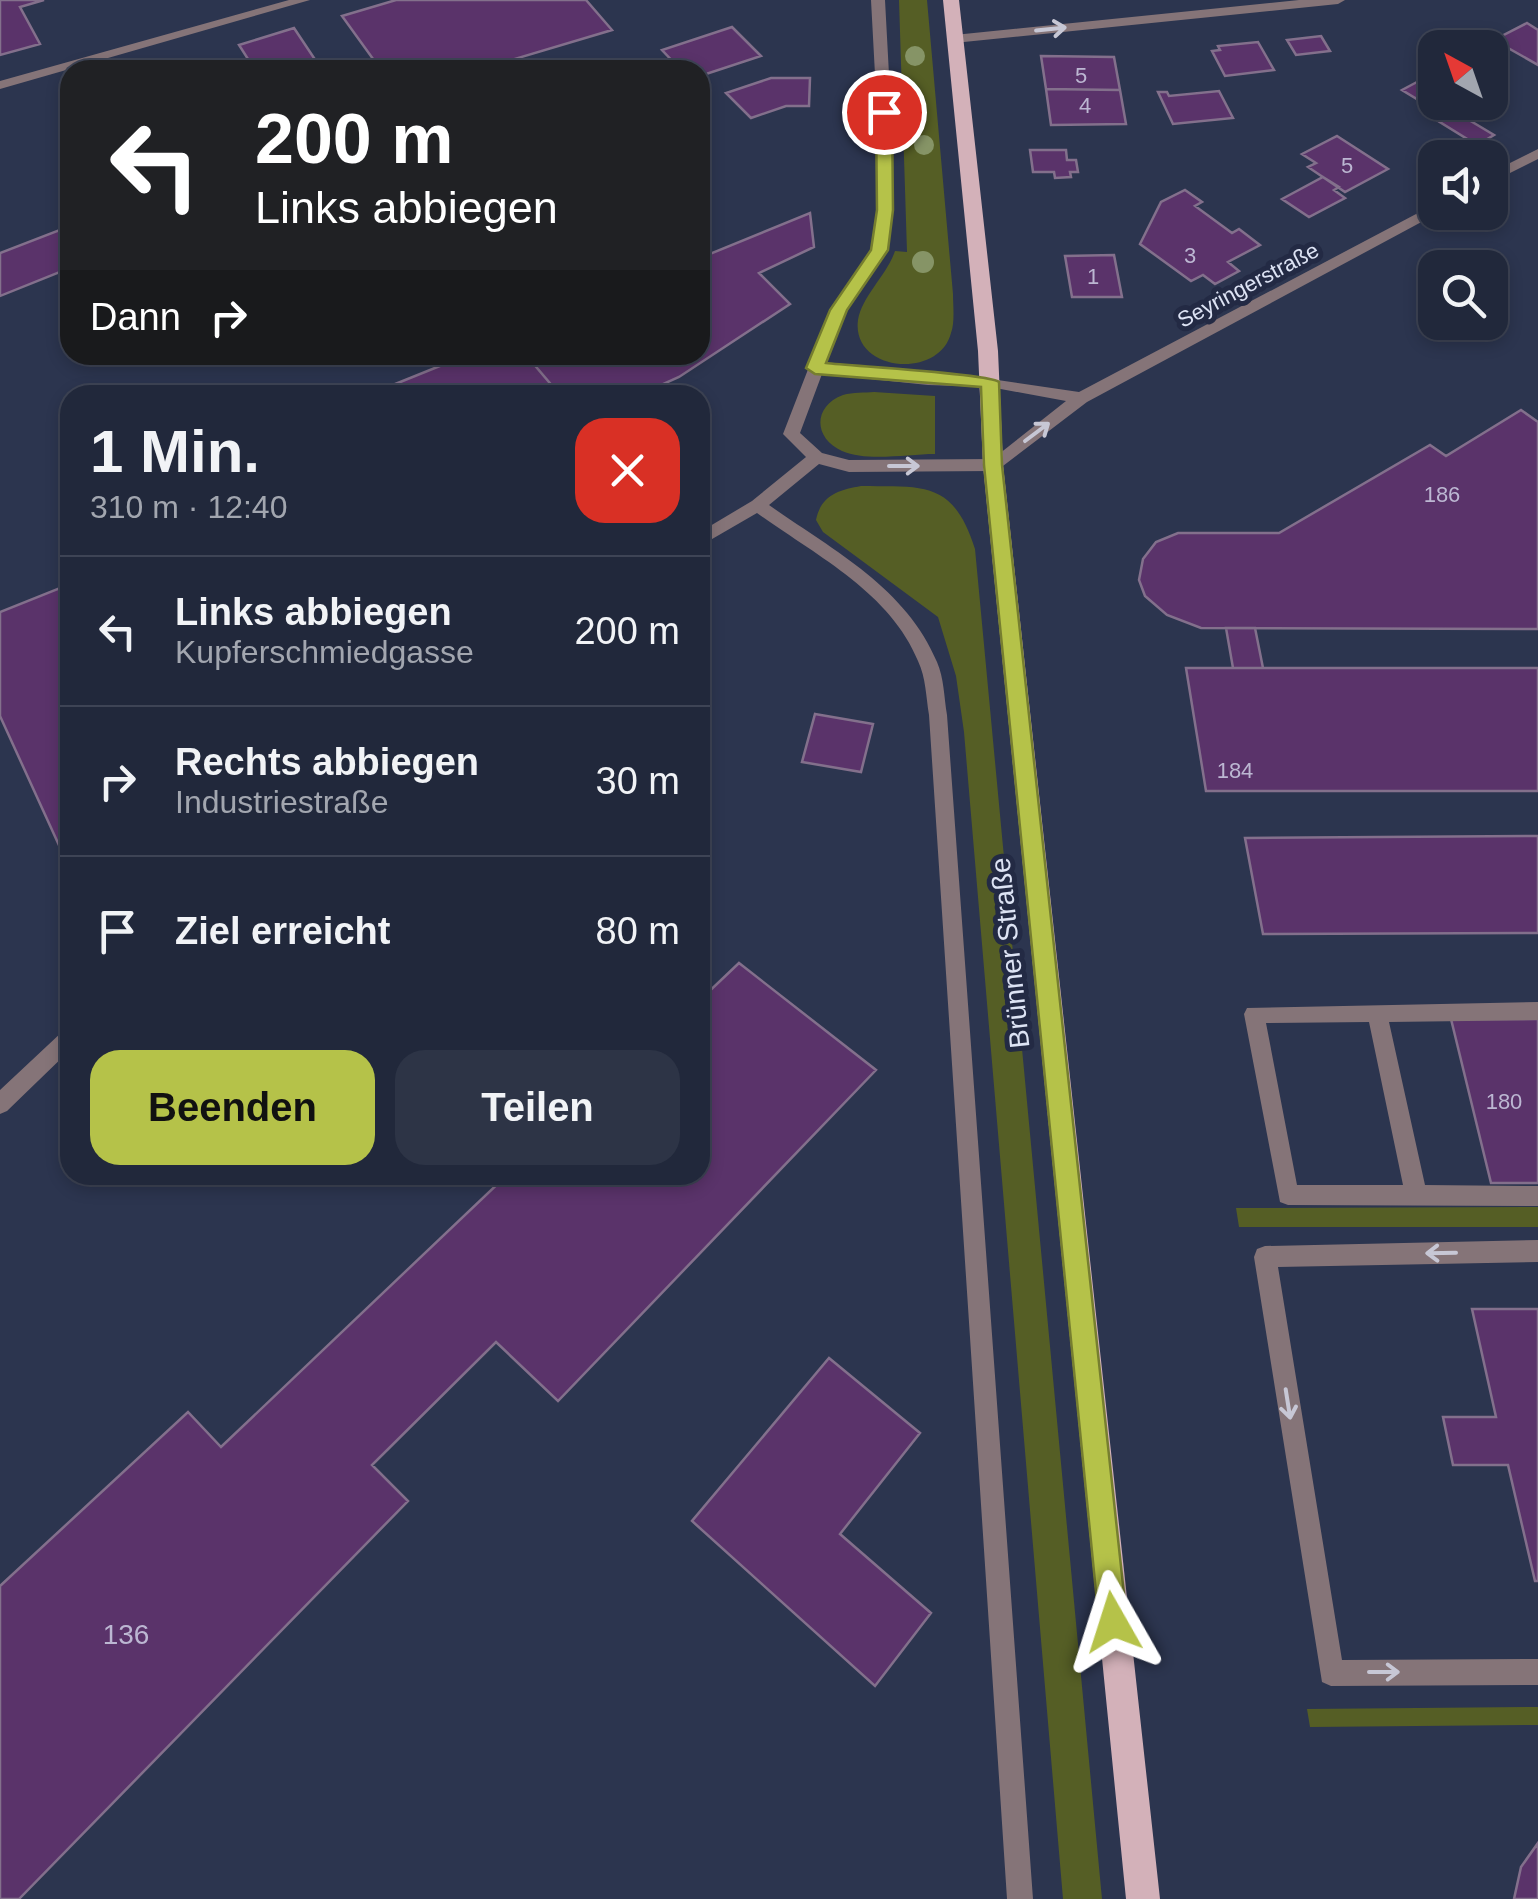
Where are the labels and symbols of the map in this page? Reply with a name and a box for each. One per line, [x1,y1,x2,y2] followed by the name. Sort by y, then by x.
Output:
[1035,19,1067,38] one-way arrow
[1418,30,1508,120] north arrow
[1075,63,1087,88] house number: 5
[842,70,927,155] pin
[1079,93,1091,118] house number: 4
[1341,153,1353,178] house number: 5
[1173,237,1323,333] street label: Seyringerstraße
[1184,243,1196,268] house number: 3
[1087,264,1099,289] house number: 1
[1023,421,1050,442] one-way arrow
[886,456,919,476] one-way arrow
[1424,482,1460,507] house number: 186
[1217,758,1253,783] house number: 184
[985,856,1035,1050] street label: Brünner Straße
[1486,1089,1522,1114] house number: 180
[1425,1244,1458,1262] one-way arrow
[1279,1387,1298,1420] one-way arrow
[1061,1570,1165,1674] position arrow
[103,1619,149,1650] house number: 136
[1366,1662,1399,1682] one-way arrow

